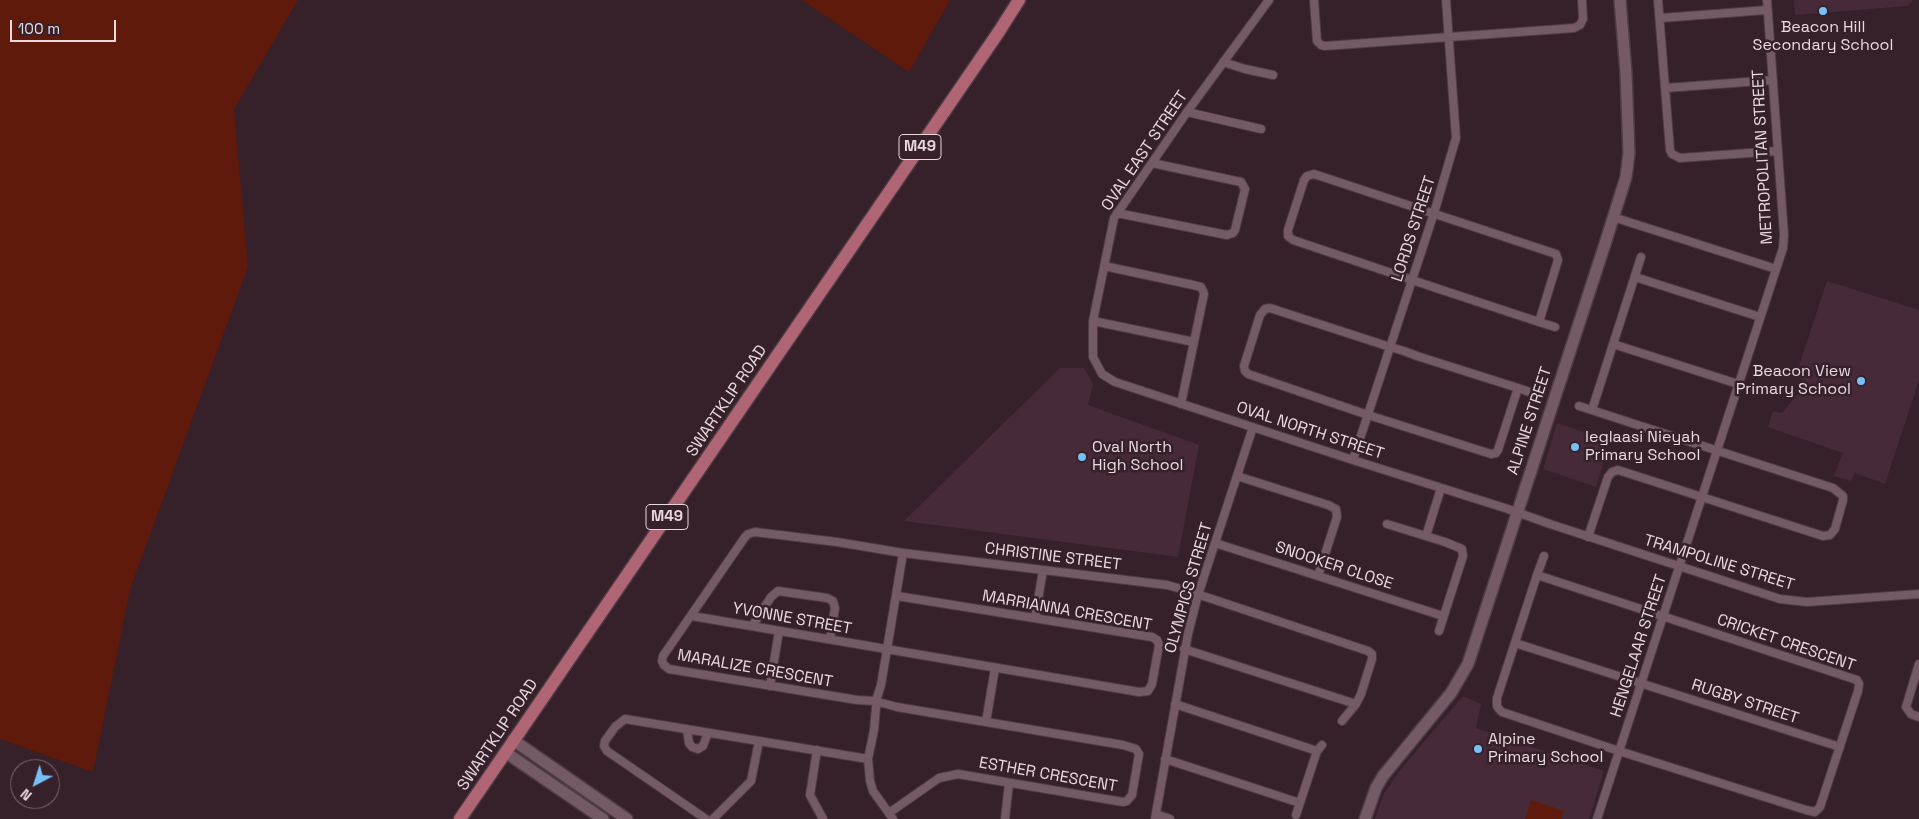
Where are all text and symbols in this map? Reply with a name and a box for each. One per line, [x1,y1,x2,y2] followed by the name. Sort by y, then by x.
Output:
[1817,5,1829,17] marker: Beacon Hill Secondary School
[12,10,119,42] scale bar
[1753,18,1893,56] place label: Beacon Hill Secondary School
[18,19,60,38] text: 100 m
[1749,69,1777,245] street label: METROPOLITAN STREET
[1098,87,1192,215] street label: OVAL EAST STREET
[899,134,941,160] road number: M49
[1388,174,1440,284] street label: LORDS STREET
[683,342,771,460] street label: SWARTKLIP ROAD
[1736,362,1851,400] place label: Beacon View Primary School
[1504,365,1556,477] street label: ALPINE STREET
[1855,375,1867,387] marker: Beacon View Primary School
[1234,398,1386,464] street label: OVAL NORTH STREET
[1585,428,1700,466] place label: Ieglaasi Nieyah Primary School
[1092,438,1183,476] place label: Oval North High School
[1569,441,1581,453] marker: Ieglaasi Nieyah Primary School
[1076,451,1088,463] marker: Oval North High School
[646,504,688,530] road number: M49
[1161,520,1217,656] street label: OLYMPICS STREET
[1641,531,1797,595] street label: TRAMPOLINE STREET
[1273,538,1395,594] street label: SNOOKER CLOSE
[984,539,1122,575] street label: CHRISTINE STREET
[1607,572,1671,720] street label: HENGELAAR STREET
[981,587,1153,635] street label: MARRIANNA CRESCENT
[731,599,853,639] street label: YVONNE STREET
[1714,610,1858,676] street label: CRICKET CRESCENT
[676,646,834,692] street label: MARALIZE CRESCENT
[454,676,542,794] street label: SWARTKLIP ROAD
[1689,676,1801,728] street label: RUGBY STREET
[1488,730,1603,768] place label: Alpine Primary School
[1472,743,1484,755] marker: Alpine Primary School
[977,753,1119,797] street label: ESTHER CRESCENT
[10,759,60,809] north arrow
[17,785,35,805] text: N

